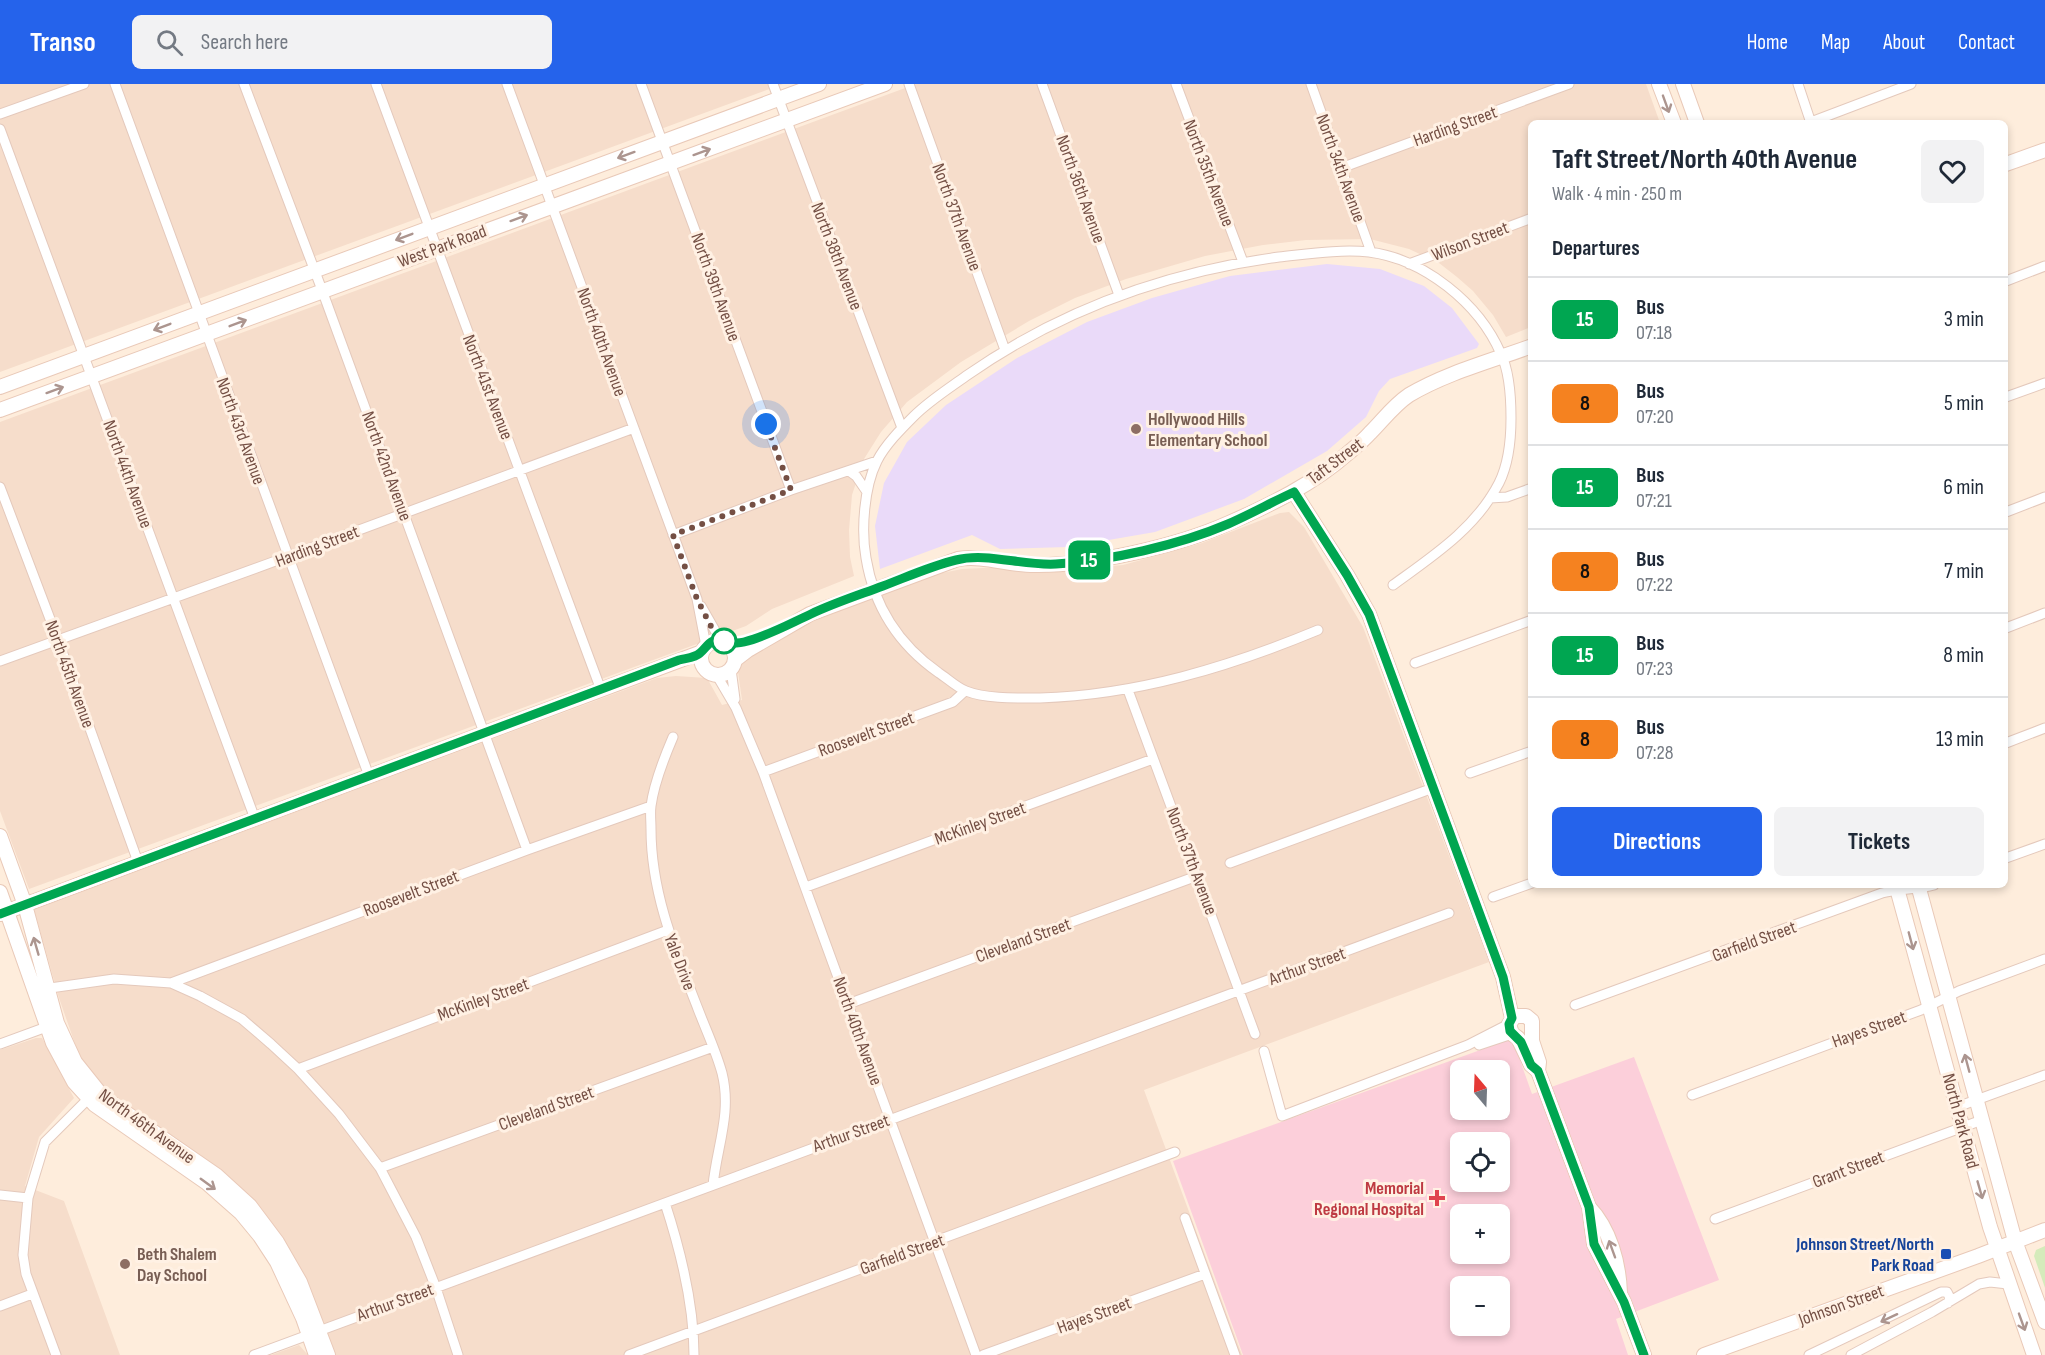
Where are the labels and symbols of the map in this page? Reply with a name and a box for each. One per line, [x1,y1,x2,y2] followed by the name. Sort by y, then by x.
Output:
[1662,94,1673,112] one-way arrow
[1410,101,1500,151] street label: Harding Street
[1311,111,1370,225] street label: North 34th Avenue
[1178,117,1239,230] street label: North 35th Avenue
[1051,132,1110,246] street label: North 36th Avenue
[692,145,711,156] one-way arrow
[617,150,636,161] one-way arrow
[927,160,986,274] street label: North 37th Avenue
[806,199,867,313] street label: North 38th Avenue
[509,212,528,223] one-way arrow
[1429,217,1512,266] street label: Wilson Street
[395,221,489,272] street label: West Park Road
[686,230,745,344] street label: North 39th Avenue
[395,232,414,243] one-way arrow
[572,285,631,399] street label: North 40th Avenue
[228,317,247,328] one-way arrow
[153,322,172,333] one-way arrow
[458,332,517,443] street label: North 41st Avenue
[211,375,270,488] street label: North 43rd Avenue
[45,384,64,395] one-way arrow
[357,408,416,524] street label: North 42nd Avenue
[751,409,781,439] your location
[1148,409,1267,451] place label: Hollywood Hills Elementary School
[98,417,157,531] street label: North 44th Avenue
[1129,422,1143,436] marker: Hollywood Hills Elementary School
[1303,433,1368,489] street label: Taft Street
[273,521,362,572] street label: Harding Street
[1062,540,1116,580] line badge: 15
[40,618,99,731] street label: North 45th Avenue
[711,628,737,654] unlabelled marker
[815,707,917,761] street label: Roosevelt Street
[932,797,1029,850] street label: McKinley Street
[1161,805,1222,918] street label: North 37th Avenue
[361,866,462,921] street label: Roosevelt Street
[973,913,1074,967] street label: Cleveland Street
[1709,916,1800,966] street label: Garfield Street
[659,931,700,993] street label: Yale Drive
[1906,932,1917,951] one-way arrow
[30,937,42,956] one-way arrow
[1265,943,1349,990] street label: Arthur Street
[435,973,532,1026] street label: McKinley Street
[828,974,887,1088] street label: North 40th Avenue
[1829,1006,1910,1053] street label: Hayes Street
[1961,1054,1972,1073] one-way arrow
[1450,1060,1510,1120] north arrow
[1938,1071,1983,1171] street label: North Park Road
[496,1081,597,1135] street label: Cleveland Street
[95,1085,199,1168] street label: North 46th Avenue
[809,1110,893,1157] street label: Arthur Street
[1809,1146,1887,1193] street label: Grant Street
[200,1178,216,1191] one-way arrow
[1314,1178,1424,1220] place label: Memorial Regional Hospital
[1974,1180,1986,1199] one-way arrow
[1428,1189,1446,1207] marker: Memorial Regional Hospital
[857,1229,948,1279] street label: Garfield Street
[1795,1234,1934,1276] place label: Johnson Street/North Park Road
[1605,1240,1616,1259] one-way arrow
[137,1244,217,1286] place label: Beth Shalem Day School
[1939,1247,1953,1261] marker: Johnson Street/North Park Road
[118,1257,132,1271] marker: Beth Shalem Day School
[353,1279,437,1326] street label: Arthur Street
[1795,1280,1887,1331] street label: Johnson Street
[1054,1292,1135,1339] street label: Hayes Street
[1880,1312,1898,1324] one-way arrow
[2017,1312,2028,1331] one-way arrow

